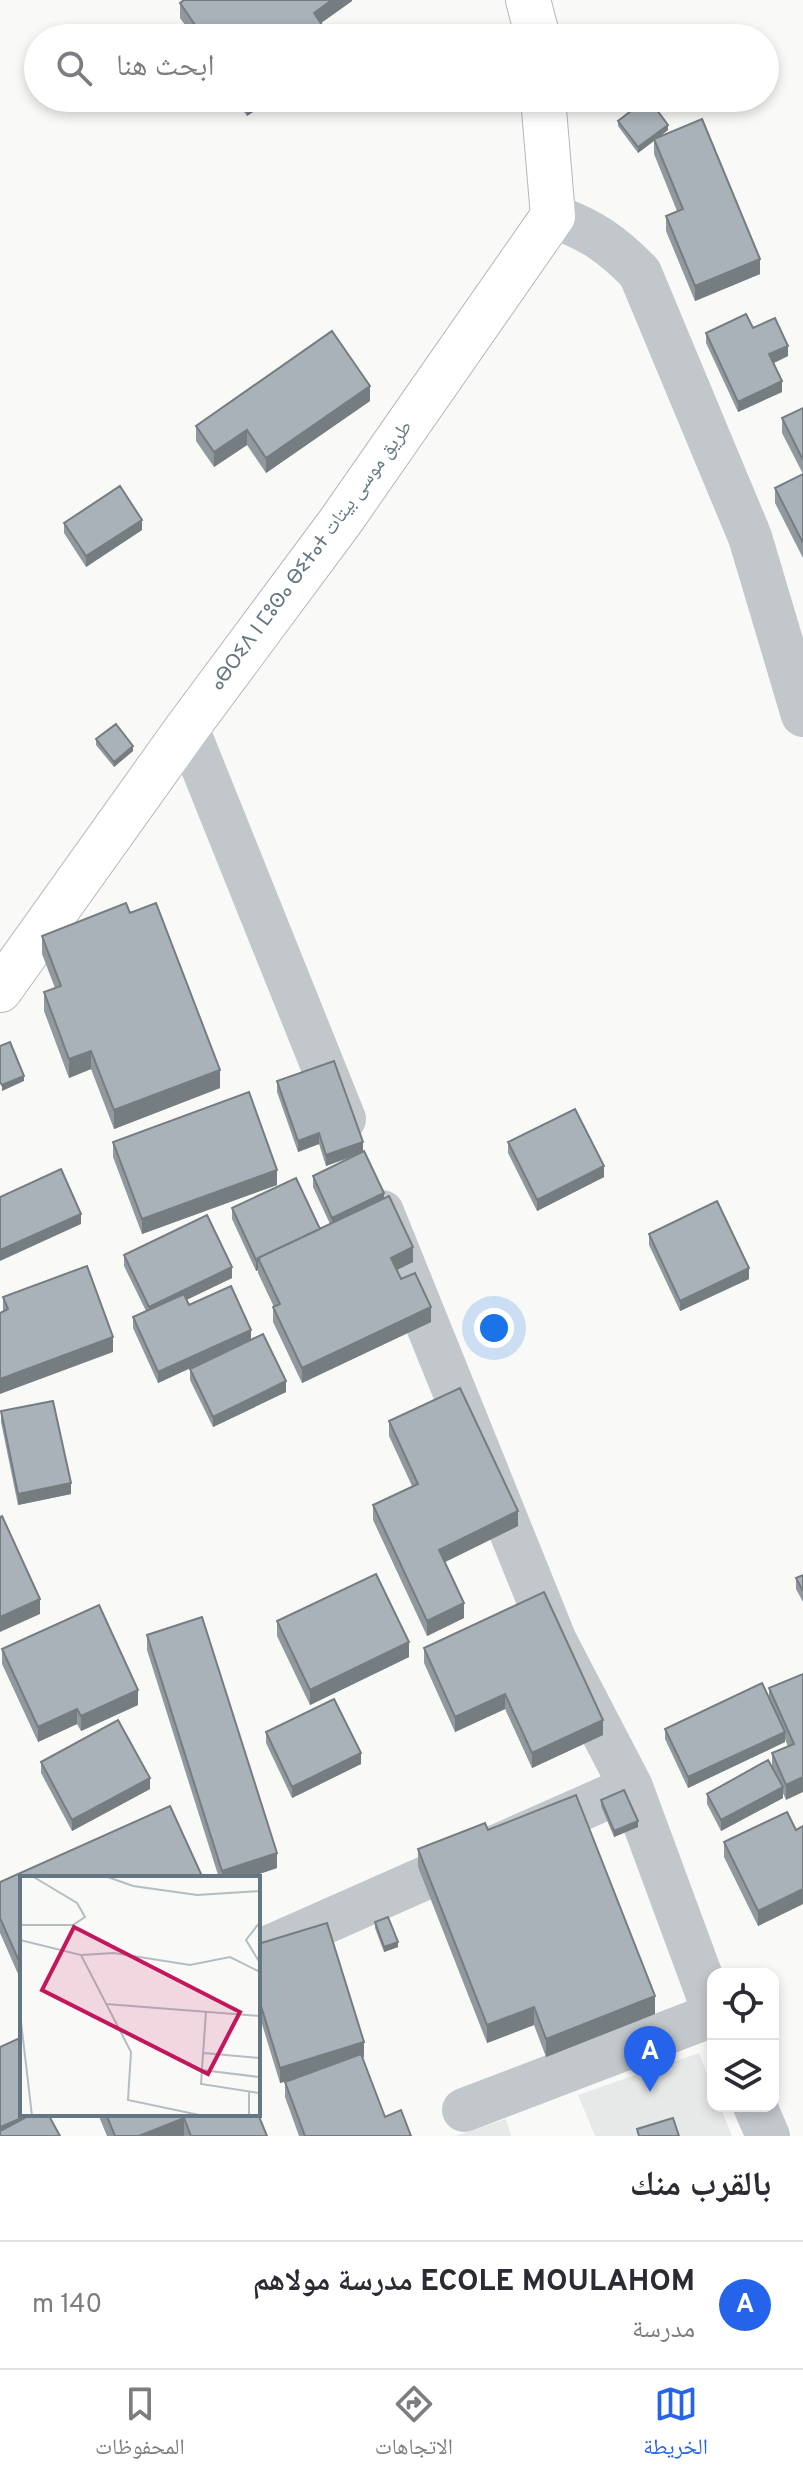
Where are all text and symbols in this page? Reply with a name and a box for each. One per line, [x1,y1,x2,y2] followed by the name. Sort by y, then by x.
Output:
[24,24,779,112] search box
[52,46,96,90] icon: search
[116,49,215,86] text: ابحث هنا
[205,416,419,696] street label: ⴰⴱⵔⵉⴷ ⵏ ⵎⵓⵙⴰ ⴱⵉⵜⴰⵜ طريق موسى بيتات
[474,1308,514,1348] your location
[20,1876,260,2116] inset map
[707,1968,779,2112] map controls
[707,1968,779,2040] button: locate
[624,2026,676,2092] pin: A
[707,2040,779,2112] button: layers
[630,2165,771,2208] text: بالقرب منك
[253,2264,695,2301] text: ECOLE MOULAHOM مدرسة مولاهم
[32,2289,102,2322] text: 140 m
[736,2289,754,2322] text: A
[632,2314,695,2347] text: مدرسة
[95,2382,185,2468] tab: المحفوظات
[375,2382,453,2468] tab: الاتجاهات
[643,2382,708,2468] tab: الخريطة

